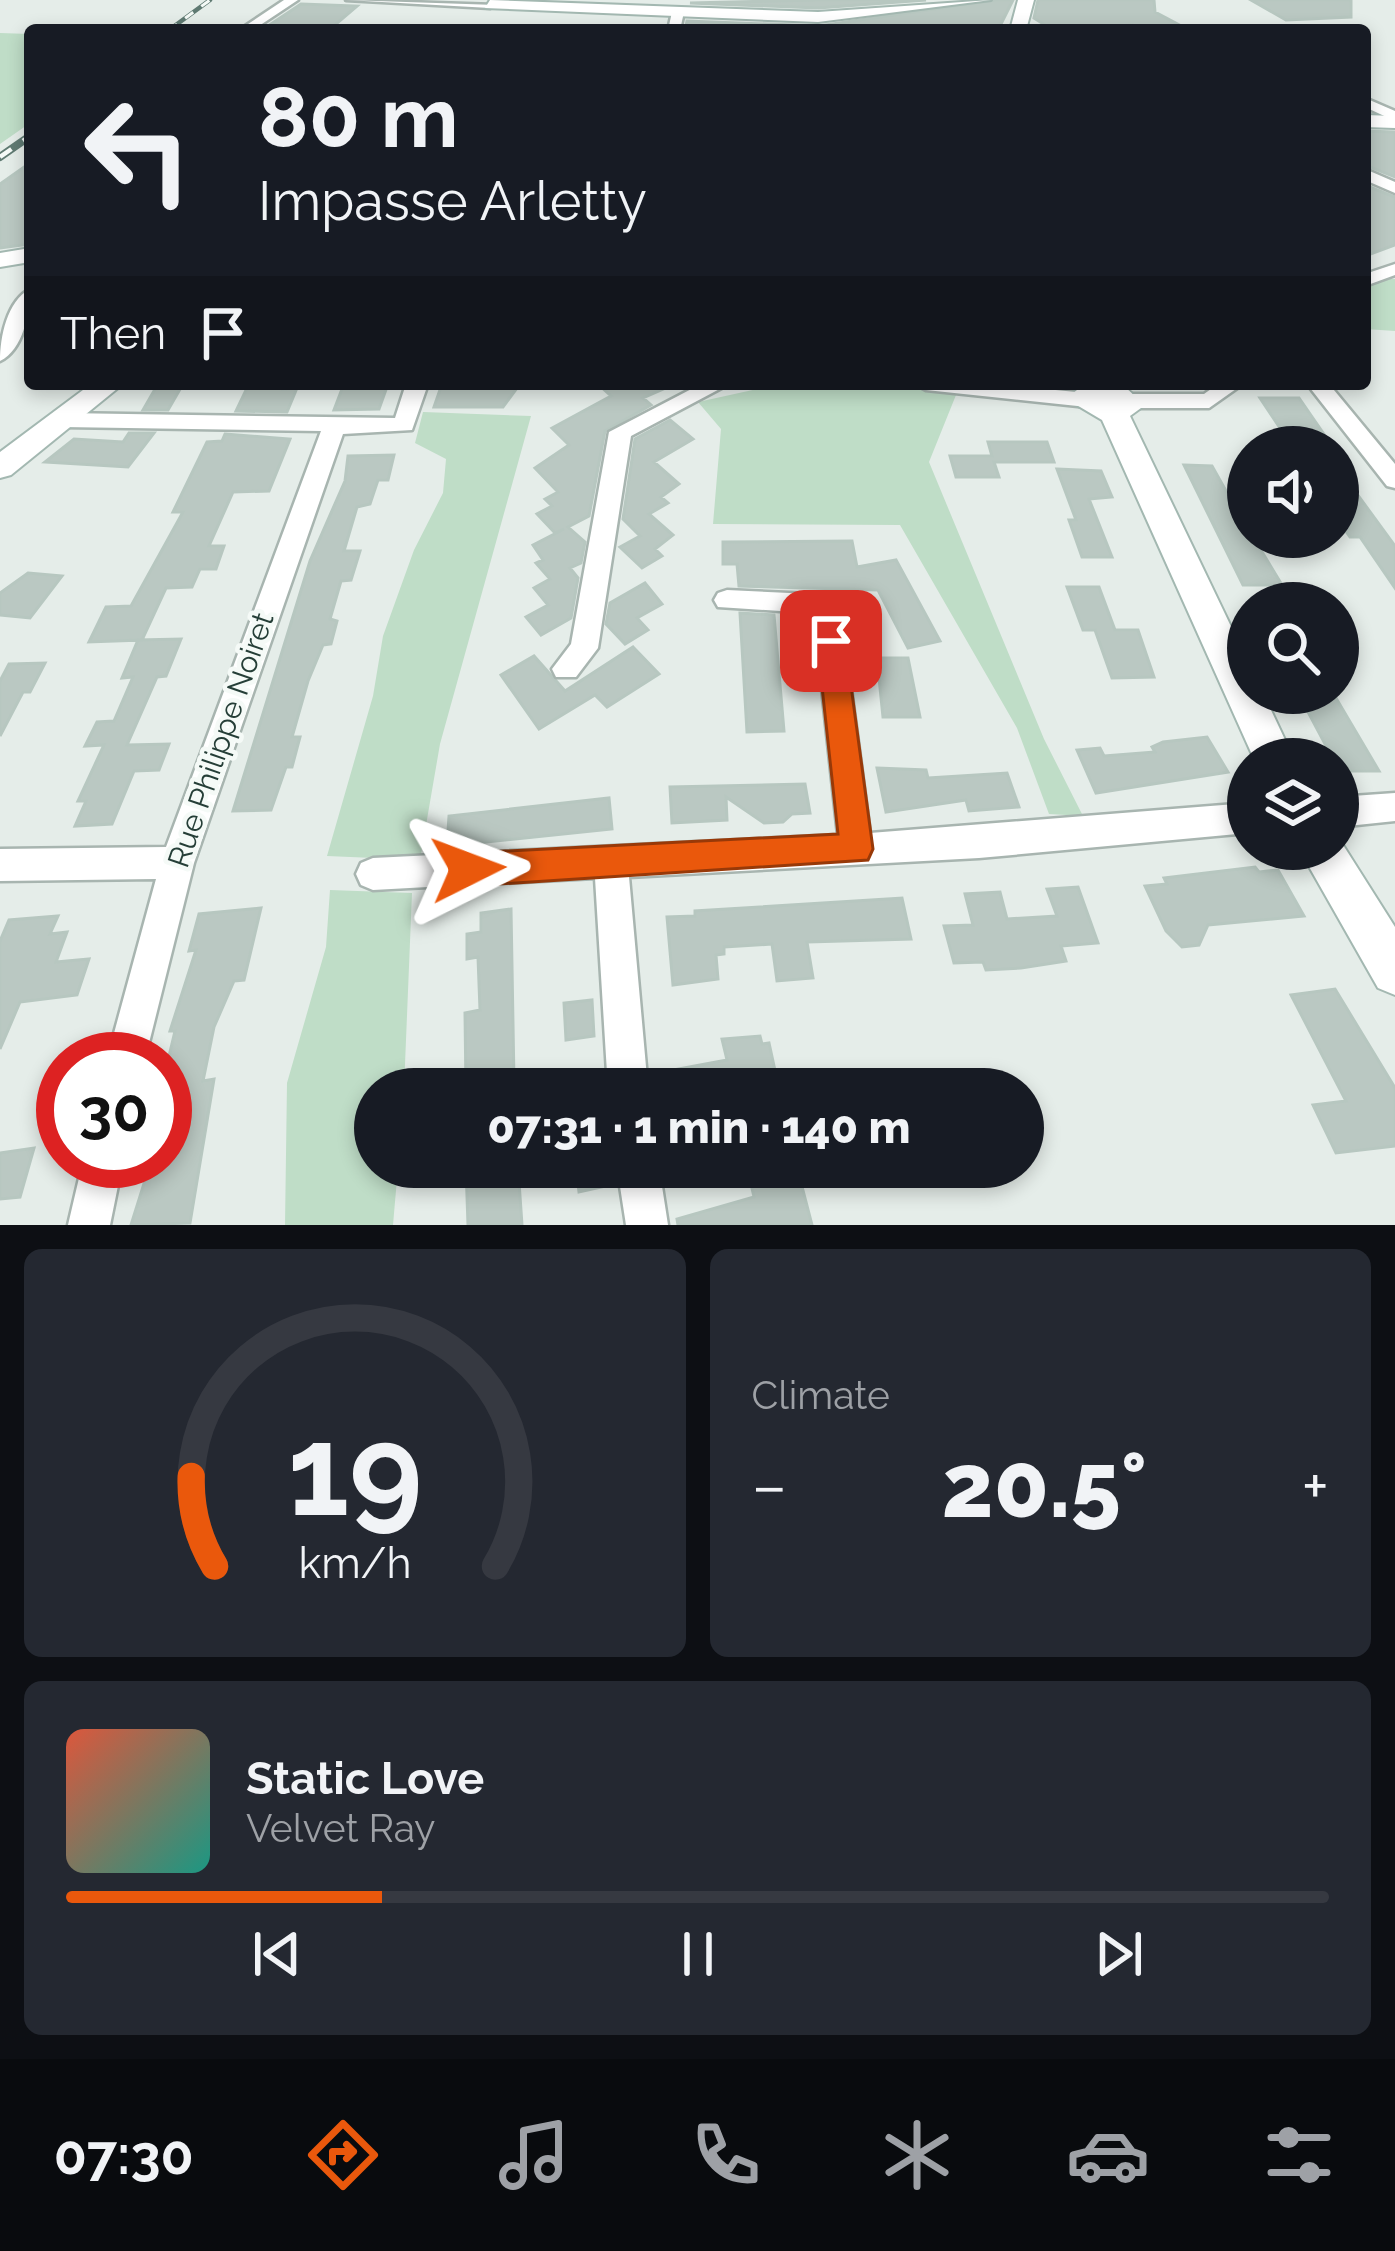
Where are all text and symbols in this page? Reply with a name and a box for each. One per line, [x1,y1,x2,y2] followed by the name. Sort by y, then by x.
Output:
[258,68,459,167] text: 80 m
[60,72,216,228] icon: left
[258,169,647,233] text: Impasse Arletty
[190,300,256,366] icon: arrive
[60,307,166,360] text: Then
[1227,426,1359,870] map controls
[1227,426,1359,558] button: sound
[1227,582,1359,714] button: search
[780,590,882,692] pin
[161,608,281,872] street label: Rue Philippe Noiret
[798,608,864,674] icon: arrive
[1227,738,1359,870] button: layers
[405,806,531,932] position arrow
[36,1032,192,1188] speed limit sign: 30
[487,1101,911,1154] text: 07:31 · 1 min · 140 m
[752,1372,890,1418] text: Climate
[287,1398,422,1544] text: 19
[942,1432,1147,1538] text: 20.5°
[752,1447,787,1524] text: −
[1302,1447,1329,1524] text: +
[298,1538,411,1588] text: km/h
[246,1752,484,1805] text: Static Love
[246,1805,435,1851] text: Velvet Ray
[244,1921,310,1987] icon: previous
[665,1921,731,1987] icon: pause
[1086,1921,1152,1987] icon: next
[301,2113,385,2197] icon: directions
[492,2113,576,2197] icon: music
[684,2113,768,2197] icon: phone
[875,2113,959,2197] icon: climate
[1066,2113,1150,2197] icon: car
[1257,2113,1341,2197] icon: filters
[54,2123,194,2187] text: 07:30

